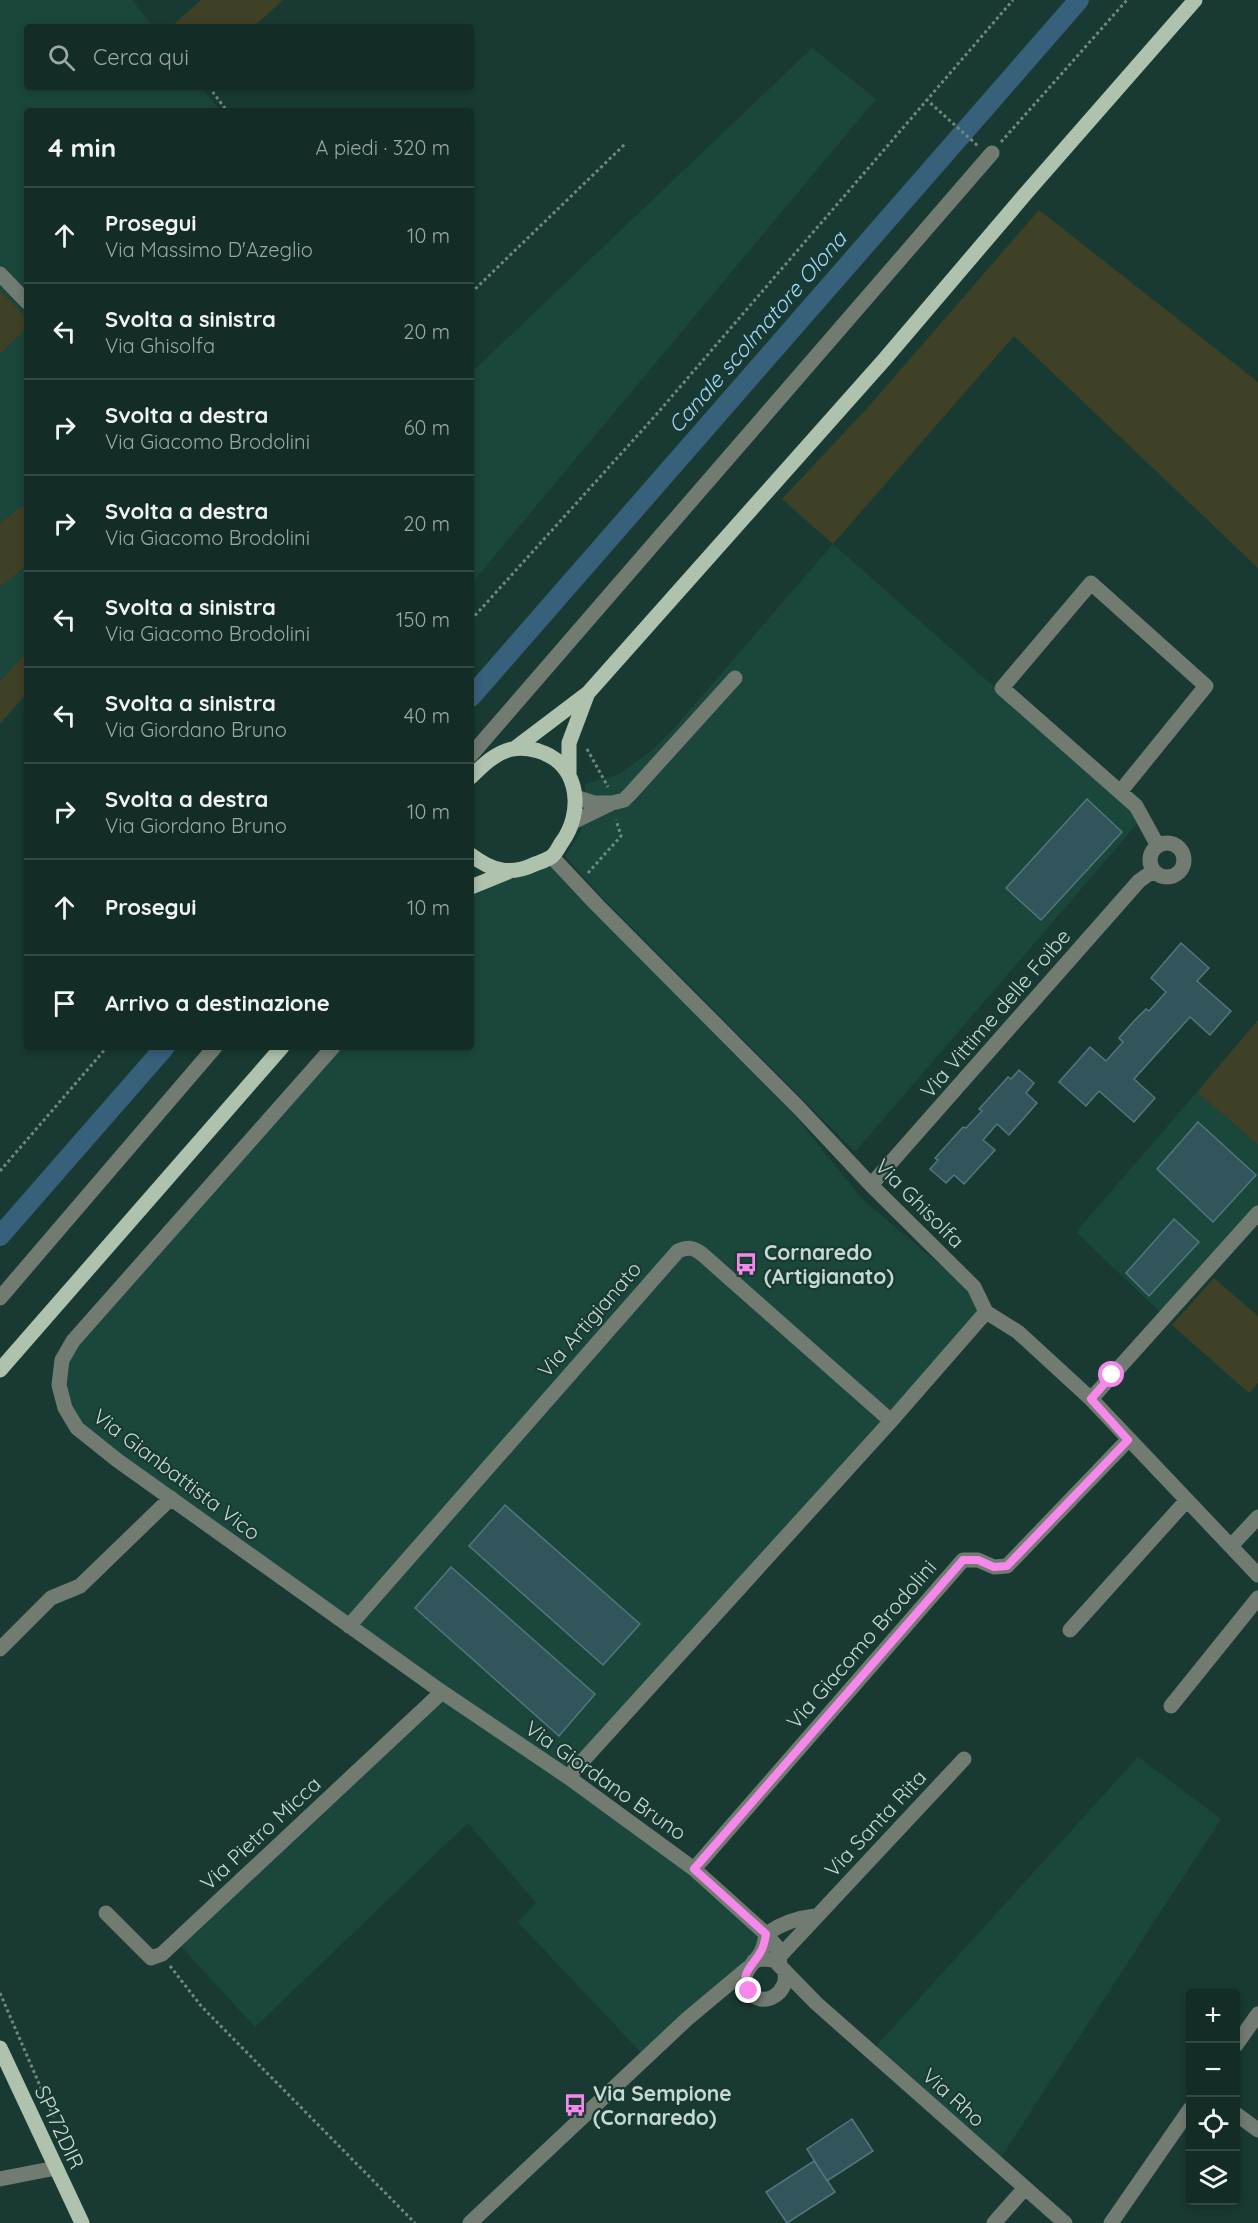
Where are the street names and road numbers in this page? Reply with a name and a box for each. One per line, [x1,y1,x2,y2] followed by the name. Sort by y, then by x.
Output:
[914,923,1076,1103] street label: Via Vittime delle Foibe
[870,1153,970,1253] street label: Via Ghisolfa
[532,1256,646,1382] street label: Via Artigianato
[88,1403,266,1545] street label: Via Gianbattista Vico
[781,1554,941,1734] street label: Via Giacomo Brodolini
[520,1715,692,1845] street label: Via Giordano Bruno
[819,1764,931,1882] street label: Via Santa Rita
[194,1771,326,1895] street label: Via Pietro Micca
[917,2062,991,2132] street label: Via Rho
[29,2081,91,2173] street label: SP172DIR

